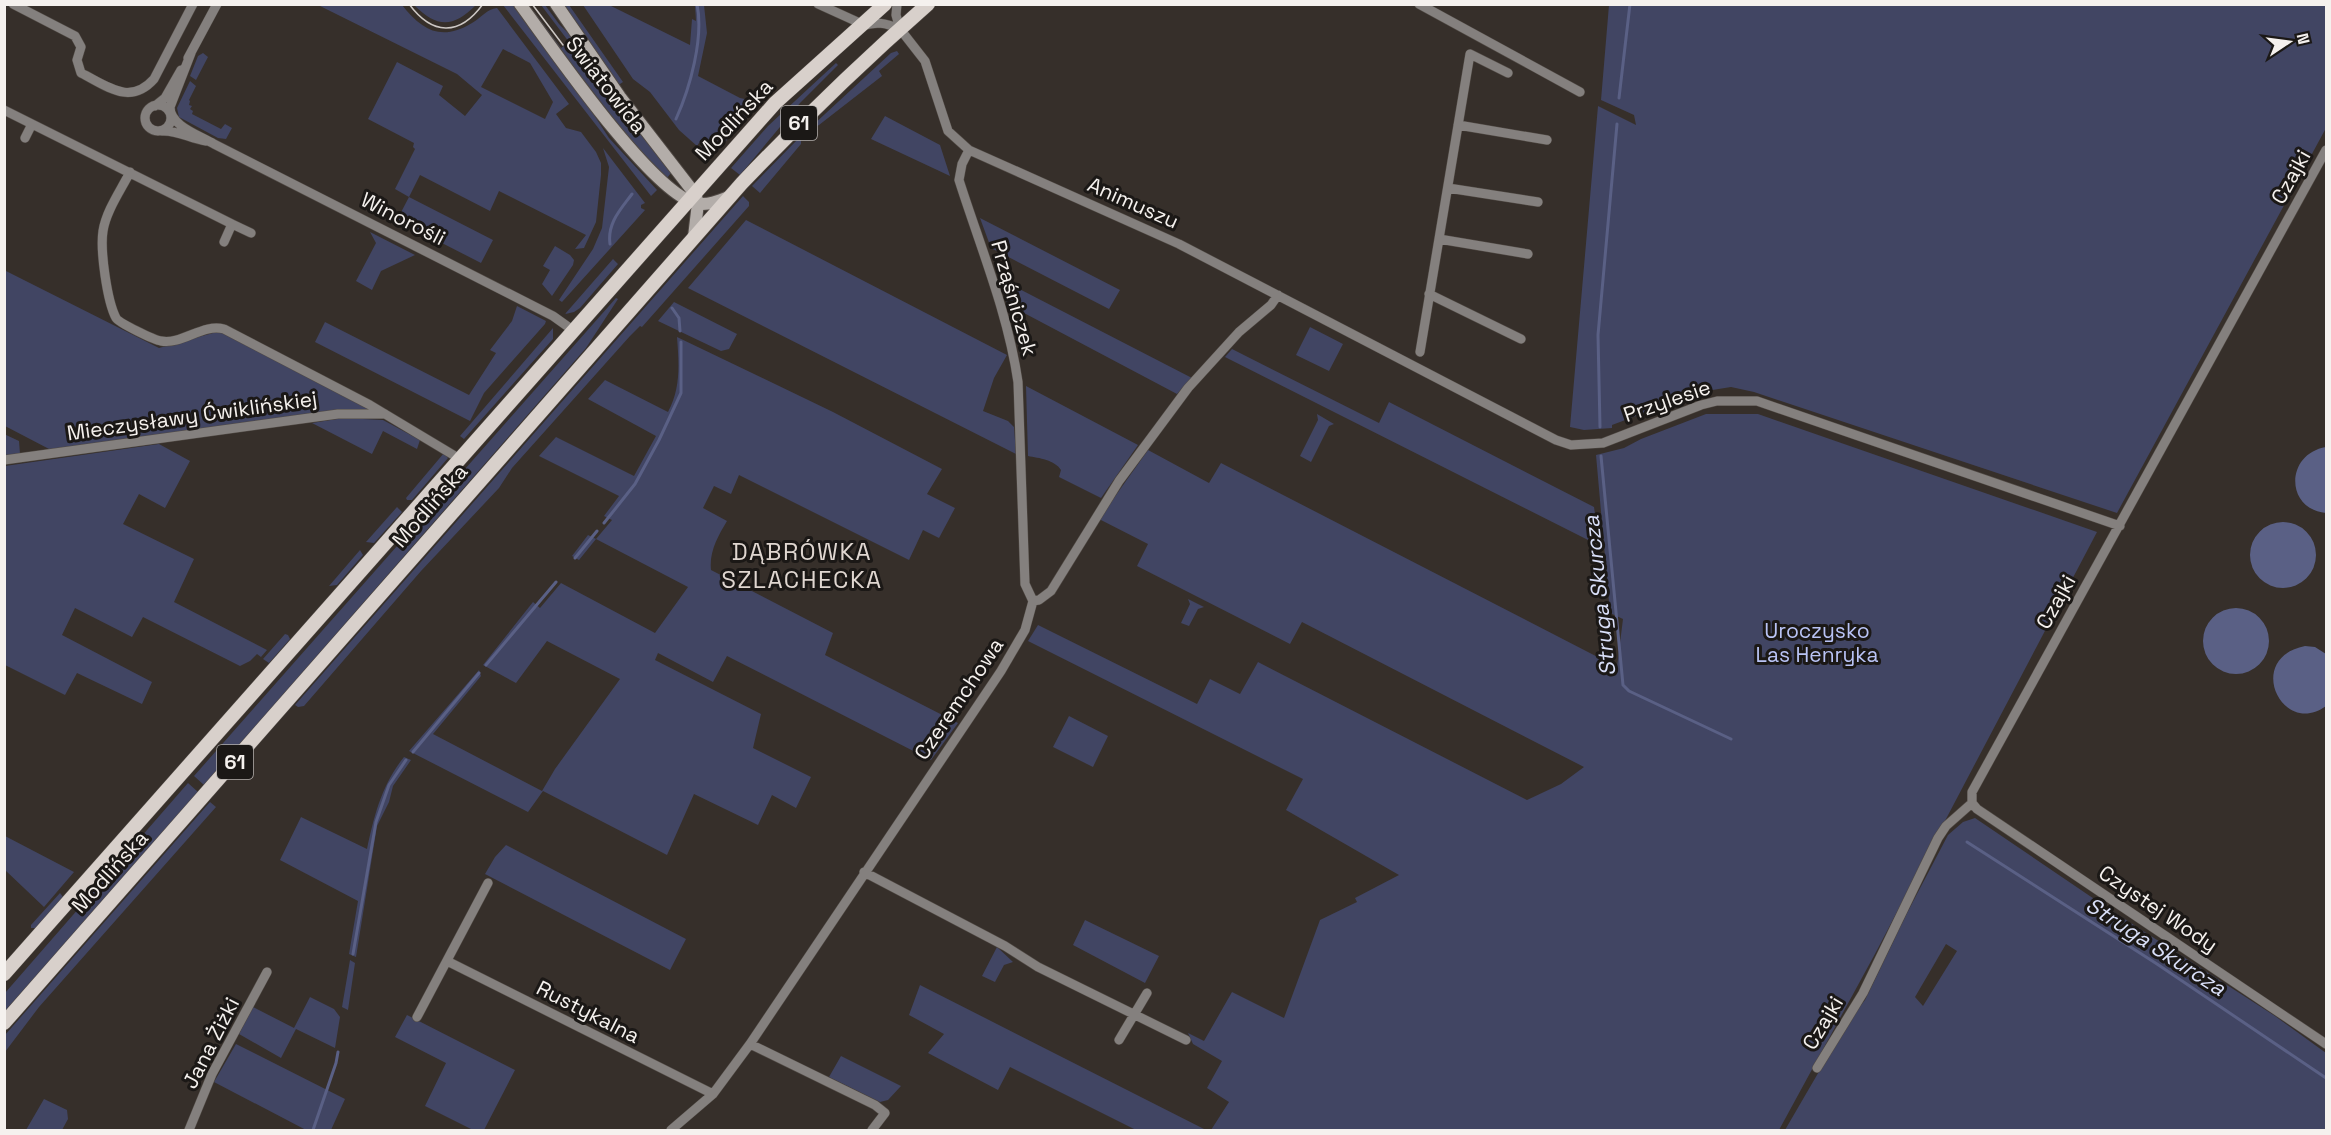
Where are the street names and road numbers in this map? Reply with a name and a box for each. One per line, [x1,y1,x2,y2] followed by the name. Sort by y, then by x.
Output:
[560,31,653,139] street label: Światowida
[689,73,778,166] street label: Modlińska
[781,106,817,140] road number: 61
[2265,145,2316,209] street label: Czajki
[1083,171,1183,235] street label: Animuszu
[356,186,450,251] street label: Winorośli
[985,237,1044,359] street label: Prząśniczek
[1620,373,1714,428] street label: Przylesie
[65,385,319,446] street label: Mieczysławy Ćwiklińskiej
[386,458,473,553] street label: Modlińska
[2030,570,2081,634] street label: Czajki
[908,633,1009,765] street label: Czeremchowa
[217,745,253,779] road number: 61
[65,825,154,919] street label: Modlińska
[2094,859,2223,958] street label: Czystej Wody
[532,974,645,1049] street label: Rustykalna
[1796,991,1849,1055] street label: Czajki
[176,993,245,1093] street label: Jana Żiżki

